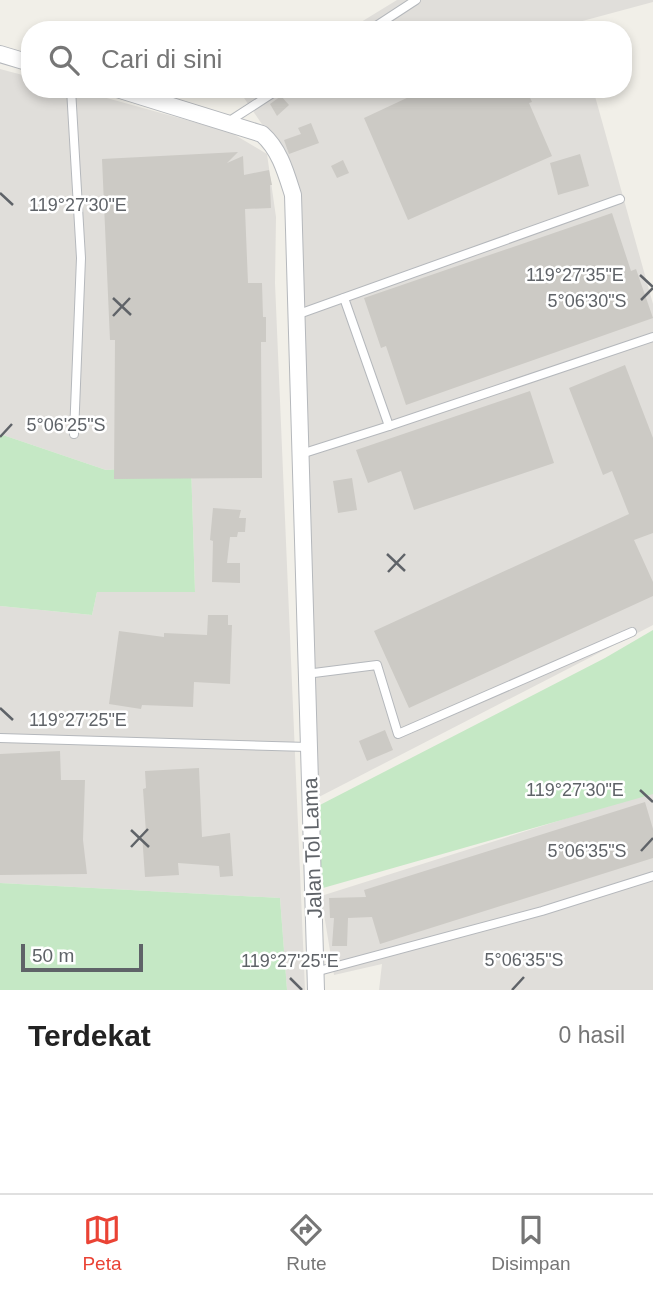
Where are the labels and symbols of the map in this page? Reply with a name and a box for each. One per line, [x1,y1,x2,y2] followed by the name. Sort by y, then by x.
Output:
[29,195,127,215] text: 119°27'30"E
[526,265,624,285] text: 119°27'35"E
[547,291,627,311] text: 5°06'30"S
[26,415,106,435] text: 5°06'25"S
[29,710,127,730] text: 119°27'25"E
[298,777,326,919] street label: Jalan Tol Lama
[526,780,624,800] text: 119°27'30"E
[547,841,627,861] text: 5°06'35"S
[21,941,144,973] scale bar
[484,950,564,970] text: 5°06'35"S
[241,951,339,971] text: 119°27'25"E

